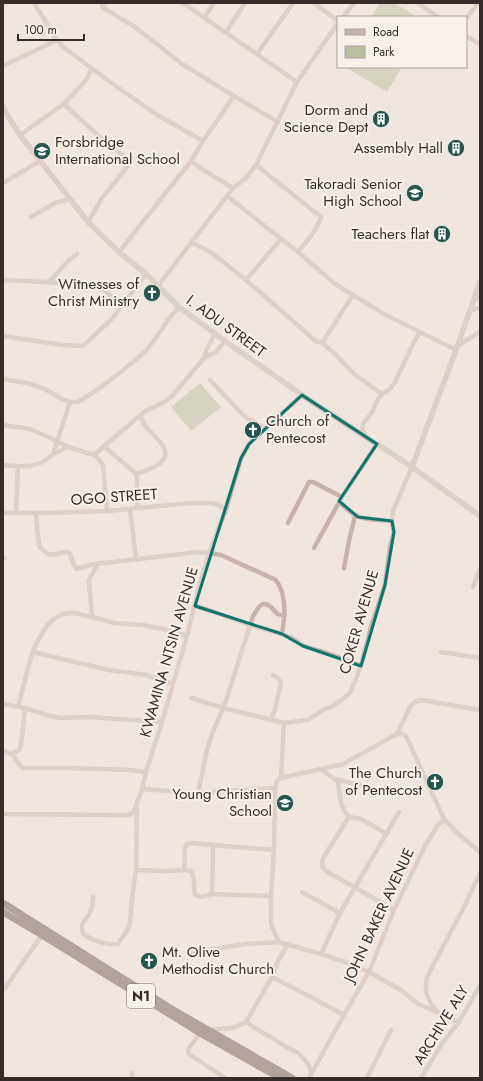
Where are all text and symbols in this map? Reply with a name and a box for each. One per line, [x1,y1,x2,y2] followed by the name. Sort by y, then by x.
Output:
[18,16,84,42] scale bar
[337,16,467,68] legend
[24,21,57,39] text: 100 m
[373,23,399,41] text: Road
[373,43,395,61] text: Park
[284,99,368,138] place label: Dorm and Science Dept
[371,109,391,129] building icon: Dorm and Science Dept
[55,131,180,170] place label: Forsbridge International School
[354,137,443,159] place label: Assembly Hall
[446,138,466,158] building icon: Assembly Hall
[32,141,52,161] school or university icon: Forsbridge International School
[304,173,403,212] place label: Takoradi Senior High School
[405,183,425,203] school or university icon: Takoradi Senior High School
[352,223,429,245] place label: Teachers flat
[432,224,452,244] building icon: Teachers flat
[48,273,140,312] place label: Witnesses of Christ Ministry
[142,283,162,303] church icon: Witnesses of Christ Ministry
[182,290,270,362] street label: I. ADU STREET
[266,410,330,449] place label: Church of Pentecost
[243,420,263,440] church icon: Church of Pentecost
[70,483,158,511] street label: OGO STREET
[134,564,204,740] street label: KWAMINA NTSIN AVENUE
[334,567,384,677] street label: COKER AVENUE
[345,762,422,801] place label: The Church of Pentecost
[425,772,445,792] church icon: The Church of Pentecost
[172,783,272,822] place label: Young Christian School
[275,793,295,813] school or university icon: Young Christian School
[337,844,420,988] street label: JOHN BAKER AVENUE
[162,941,274,980] place label: Mt. Olive Methodist Church
[139,951,159,971] church icon: Mt. Olive Methodist Church
[408,981,474,1069] street label: ARCHIVE ALY
[127,984,155,1008] road number: N1

